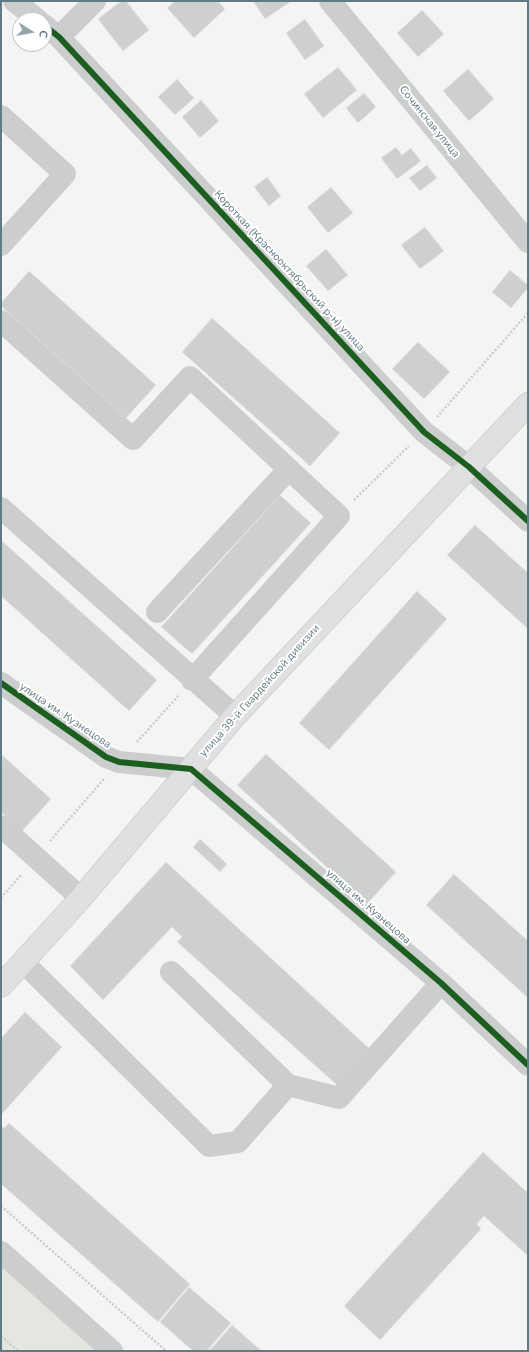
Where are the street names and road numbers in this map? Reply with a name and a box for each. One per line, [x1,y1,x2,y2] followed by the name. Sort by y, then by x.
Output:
[396,83,462,161] street label: Сочинская улица
[211,188,367,354] street label: Короткая (Краснооктябрьский р-н) улица
[197,622,323,760] street label: улица 39-й Гвардейской дивизии
[17,680,113,752] street label: улица им. Кузнецова
[323,867,413,947] street label: улица им. Кузнецова

